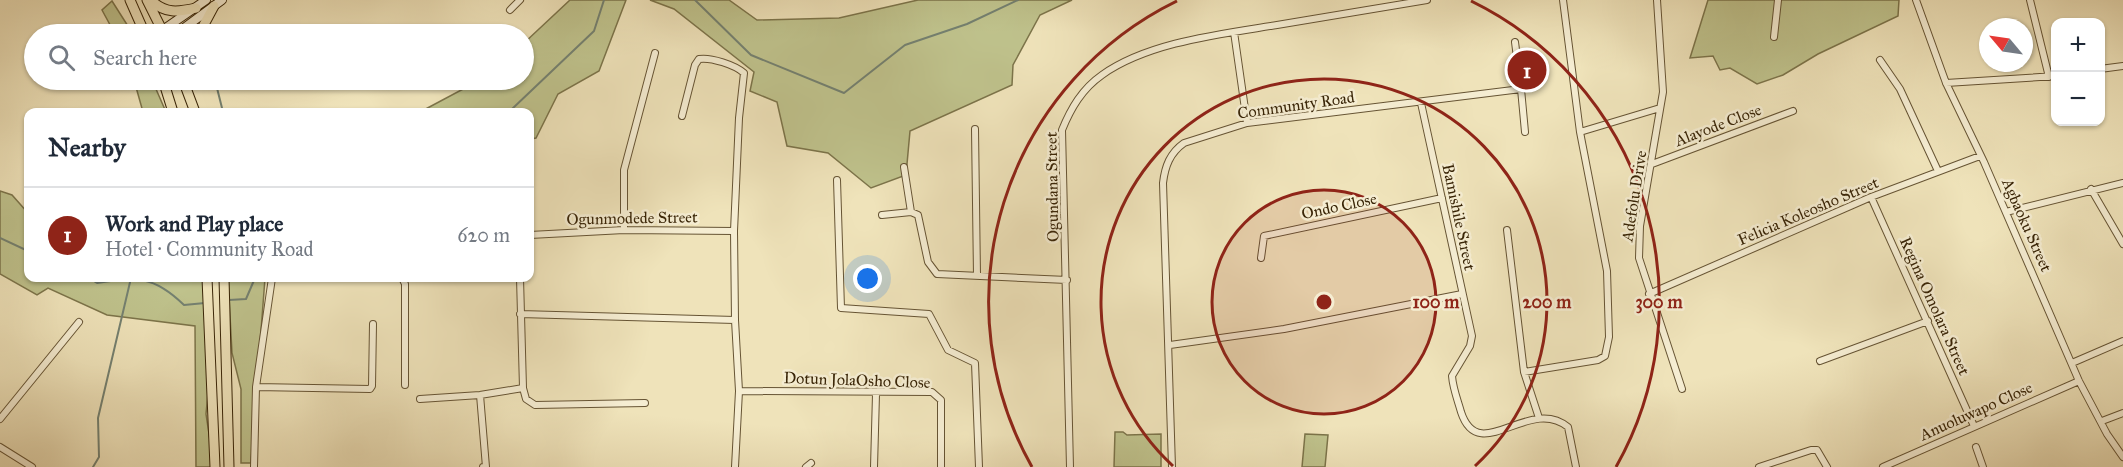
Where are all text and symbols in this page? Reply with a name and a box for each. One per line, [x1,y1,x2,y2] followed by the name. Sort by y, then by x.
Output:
[1979,18,2033,72] north arrow
[2051,18,2105,126] map controls
[2051,18,2105,72] button: +
[24,24,534,90] search box
[45,41,78,74] icon: search
[93,44,197,71] text: Search here
[1508,48,1546,92] pin: 1
[2051,72,2105,126] button: −
[1236,87,1356,123] street label: Community Road
[1671,100,1764,151] street label: Alayode Close
[48,131,126,163] text: Nearby
[1042,131,1063,242] street label: Ogundana Street
[1617,149,1651,244] street label: Adefolu Drive
[1438,162,1480,272] street label: Bamishile Street
[1735,173,1882,249] street label: Felicia Koleosho Street
[1997,175,2056,275] street label: Agbaoku Street
[1300,189,1379,223] street label: Ondo Close
[566,207,698,230] street label: Ogunmodede Street
[105,210,283,237] text: Work and Play place
[64,223,71,247] text: 1
[457,223,510,247] text: 620 m
[1895,234,1974,379] street label: Regina Omolara Street
[105,237,314,261] text: Hotel · Community Road
[853,264,882,293] your location
[1413,291,1460,313] text: 100 m
[1523,291,1572,313] text: 200 m
[1635,291,1683,314] text: 300 m
[1314,292,1334,312] centre of rings
[783,368,931,393] street label: Dotun JolaOsho Close
[1916,378,2036,445] street label: Anuoluwapo Close

